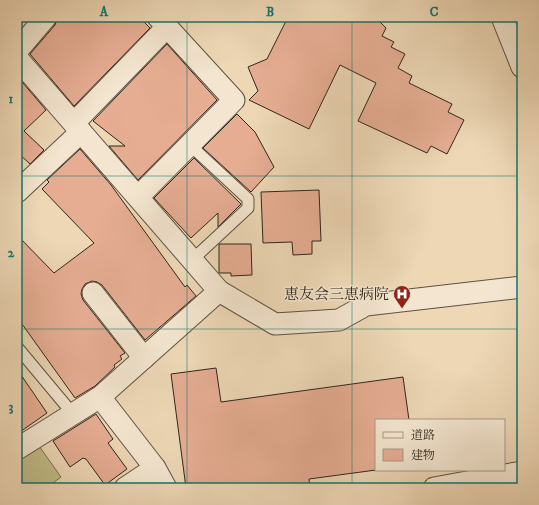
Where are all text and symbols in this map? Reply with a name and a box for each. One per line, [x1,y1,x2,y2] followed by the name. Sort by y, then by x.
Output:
[99,4,109,20] text: A
[266,4,274,20] text: B
[430,4,439,20] text: C
[9,91,14,107] text: 1
[8,245,15,261] text: 2
[392,284,412,309] hospital icon: 恵友会三恵病院
[284,285,389,304] place label: 恵友会三恵病院
[9,399,14,415] text: 3
[375,419,505,471] legend
[411,428,435,443] text: 道路
[411,448,435,463] text: 建物

